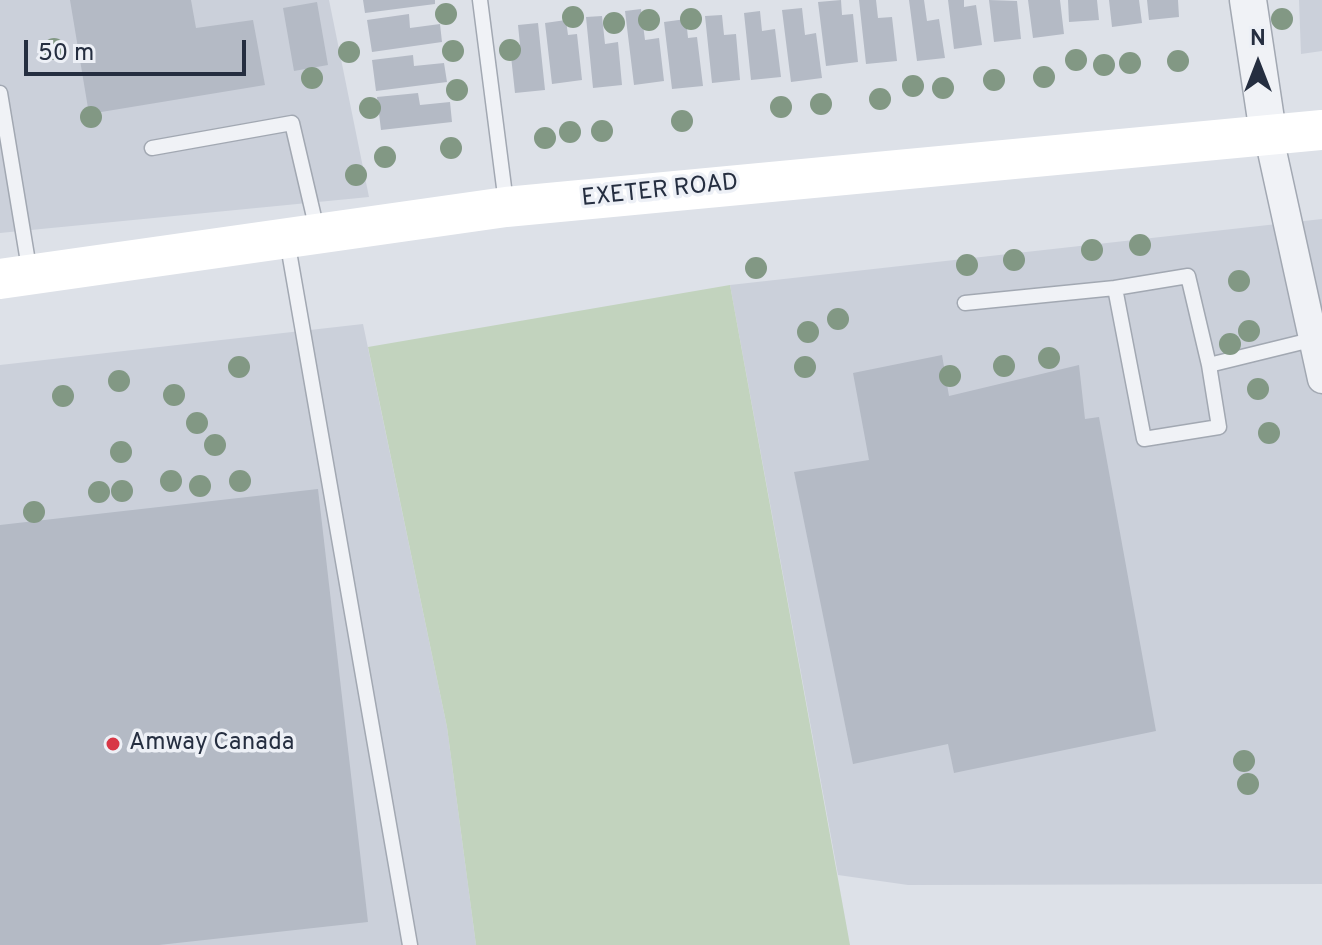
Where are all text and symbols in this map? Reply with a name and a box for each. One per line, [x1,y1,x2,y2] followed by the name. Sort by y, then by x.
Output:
[28,24,250,74] scale bar
[1218,24,1298,104] north arrow
[1250,26,1266,53] text: N
[38,39,94,69] text: 50 m
[580,169,740,215] street label: EXETER ROAD
[129,730,294,758] place label: Amway Canada
[104,735,122,753] marker: Amway Canada

